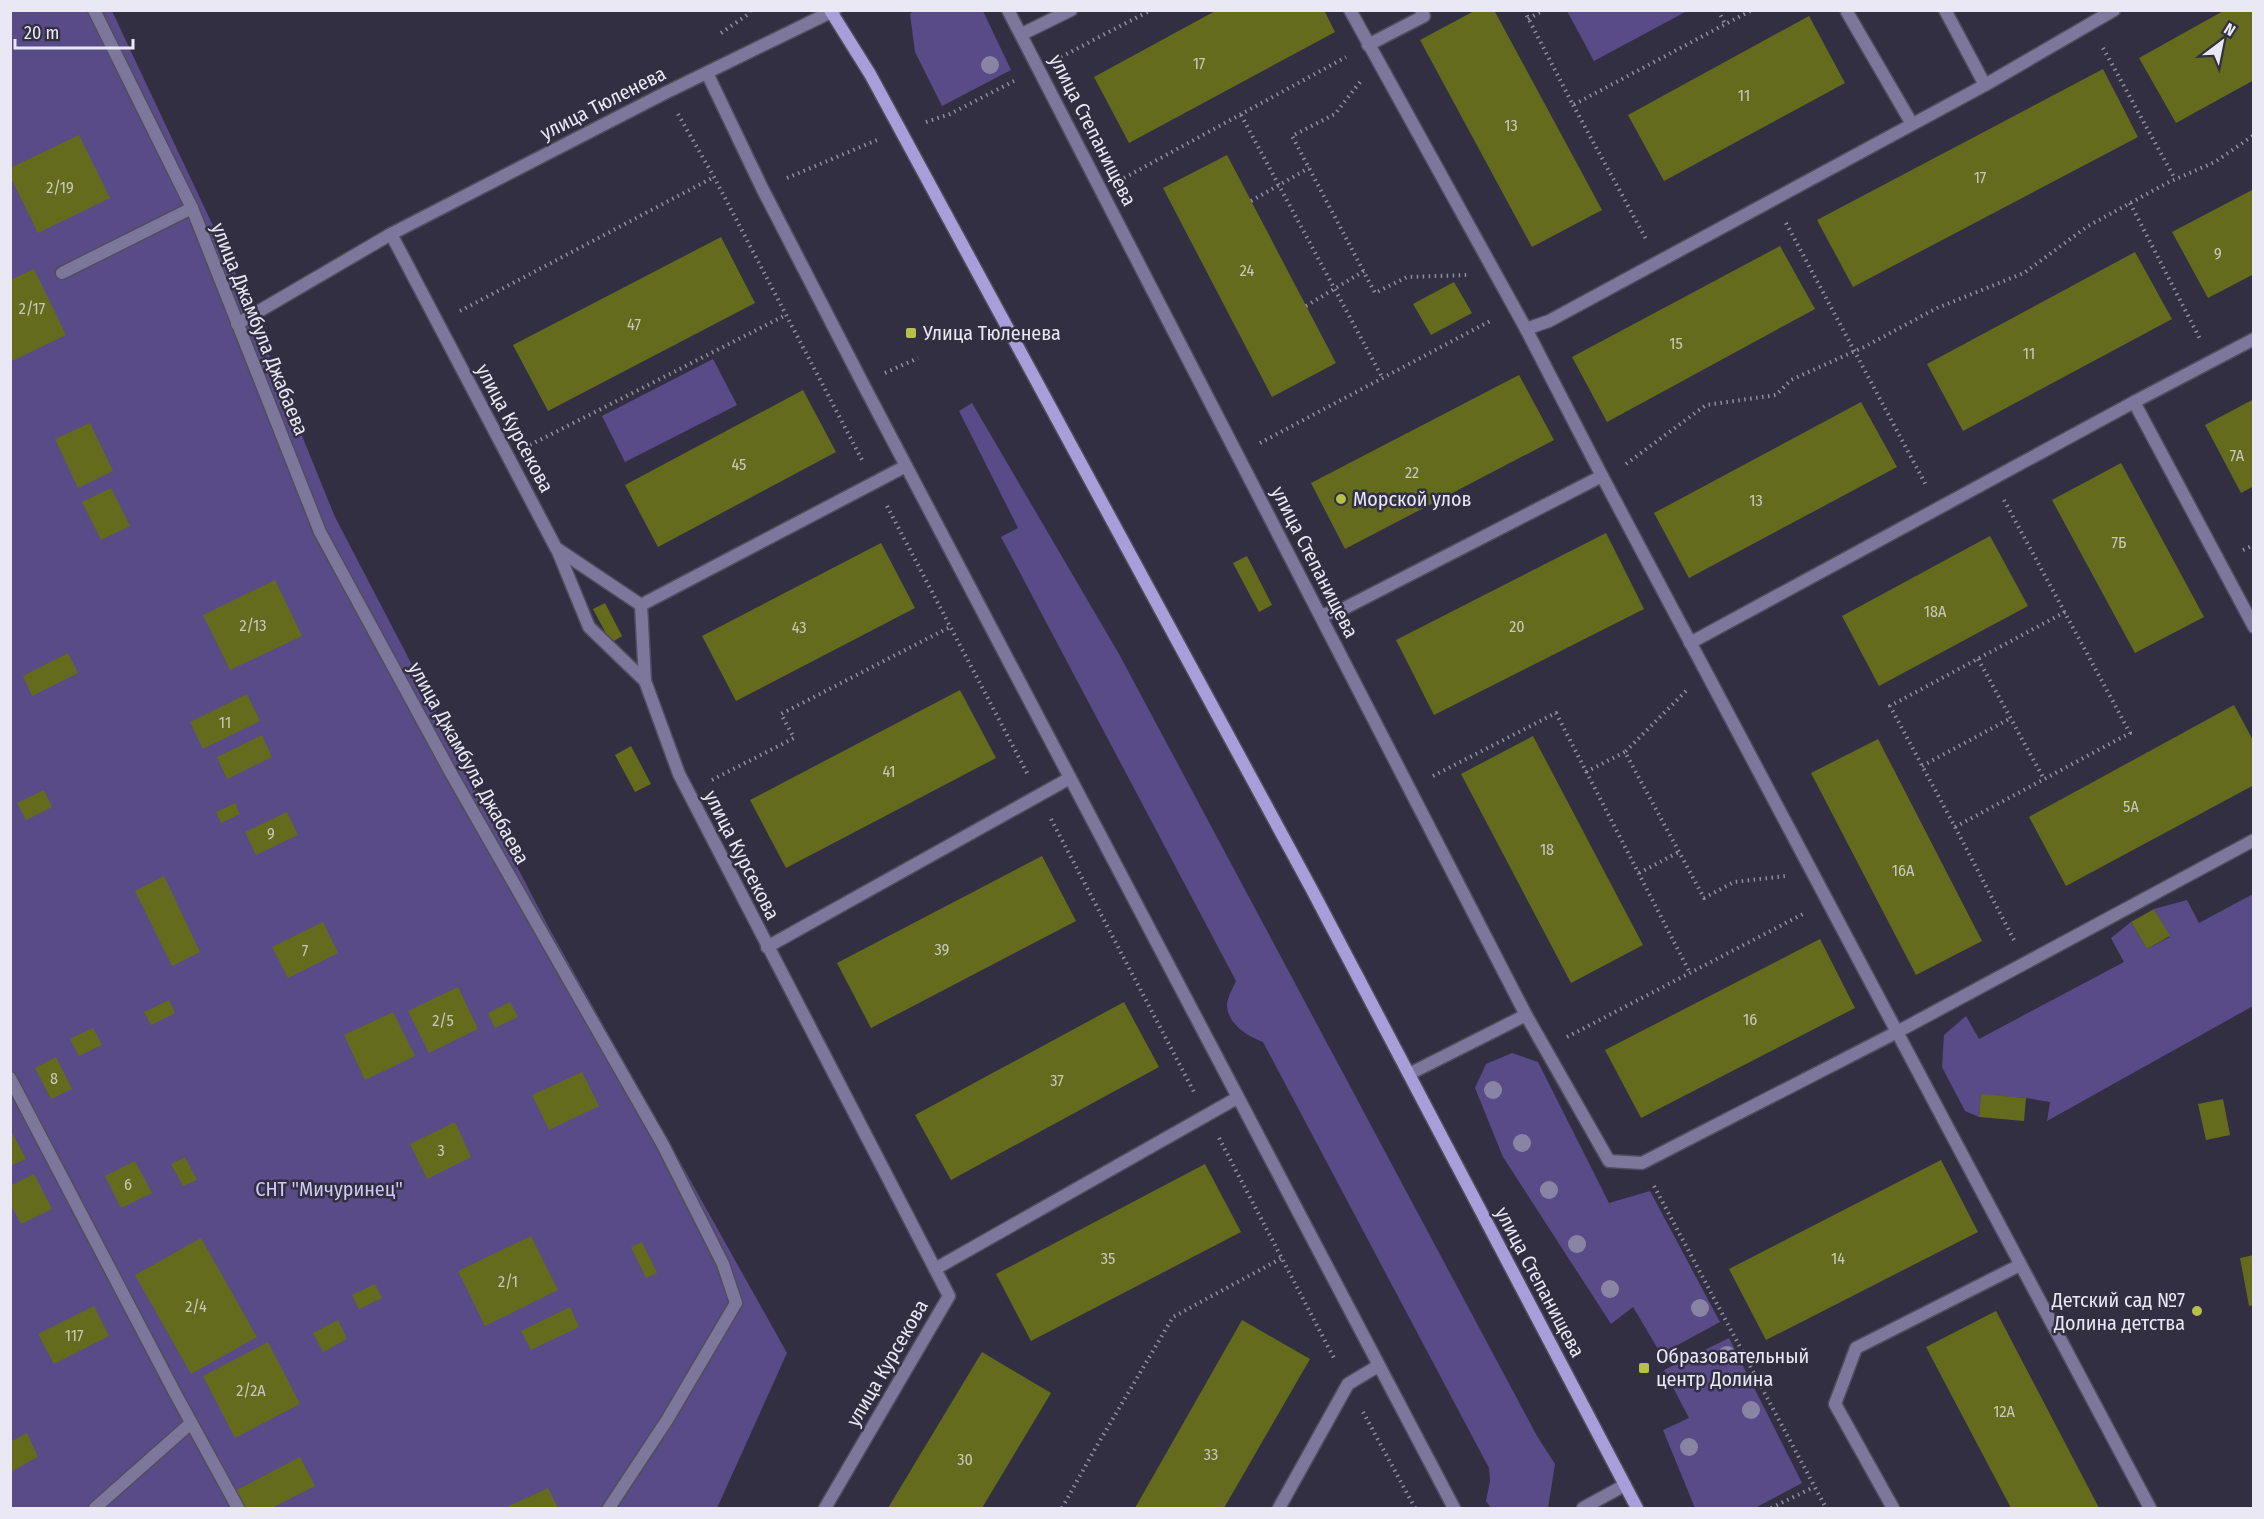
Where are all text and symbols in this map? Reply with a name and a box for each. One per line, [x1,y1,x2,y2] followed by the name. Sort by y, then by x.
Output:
[15,12,134,50] scale bar
[2192,12,2252,72] north arrow
[2221,19,2239,40] text: N
[24,22,59,44] text: 20 m
[1044,50,1142,210] street label: улица Степанищева
[1193,54,1206,73] house number: 17
[536,61,670,145] street label: улица Тюленева
[1738,86,1750,105] house number: 11
[1504,116,1518,135] house number: 13
[1974,168,1987,187] house number: 17
[46,178,74,197] house number: 2/19
[206,219,314,439] street label: улица Джамбула Джабаева
[2214,244,2222,263] house number: 9
[1240,261,1254,280] house number: 24
[19,299,46,318] house number: 2/17
[627,315,641,334] house number: 47
[922,321,1061,345] place label: Улица Тюленева
[904,326,918,340] marker: Улица Тюленева
[1669,334,1683,353] house number: 15
[2023,344,2035,363] house number: 11
[471,360,559,496] street label: улица Курсекова
[2230,446,2245,465] house number: 7А
[732,455,746,474] house number: 45
[1405,463,1419,482] house number: 22
[1266,482,1364,642] street label: улица Степанищева
[1353,487,1472,511] place label: Морской улов
[1749,491,1763,510] house number: 13
[1334,492,1348,506] marker: Морской улов
[2112,533,2126,552] house number: 7Б
[1924,602,1947,621] house number: 18А
[239,616,267,635] house number: 2/13
[1509,617,1525,636] house number: 20
[792,618,806,637] house number: 43
[403,658,535,868] street label: улица Джамбула Джабаева
[219,713,231,732] house number: 11
[882,762,896,781] house number: 41
[699,786,785,924] street label: улица Курсекова
[2123,797,2139,816] house number: 5А
[267,824,275,843] house number: 9
[1540,840,1554,859] house number: 18
[1892,861,1915,880] house number: 16А
[935,940,950,959] house number: 39
[302,941,309,960] house number: 7
[1743,1010,1757,1029] house number: 16
[432,1011,454,1030] house number: 2/5
[50,1069,58,1088] house number: 8
[1050,1071,1064,1090] house number: 37
[437,1141,445,1160] house number: 3
[124,1175,132,1194] house number: 6
[255,1177,403,1201] park label: СНТ "Мичуринец"
[1490,1203,1590,1361] street label: улица Степанищева
[1101,1249,1115,1268] house number: 35
[1831,1249,1845,1268] house number: 14
[498,1272,518,1291] house number: 2/1
[2051,1288,2185,1335] place label: Детский сад №7 Долина детства
[841,1295,933,1431] street label: улица Курсекова
[185,1297,207,1316] house number: 2/4
[2190,1304,2204,1318] marker: Детский сад №7 Долина детства
[65,1326,84,1345] house number: 117
[1656,1344,1809,1391] place label: Образовательный центр Долина
[1637,1361,1651,1375] marker: Образовательный центр Долина
[236,1381,266,1400] house number: 2/2А
[1993,1402,2015,1421] house number: 12А
[1204,1445,1218,1464] house number: 33
[957,1450,973,1469] house number: 30

